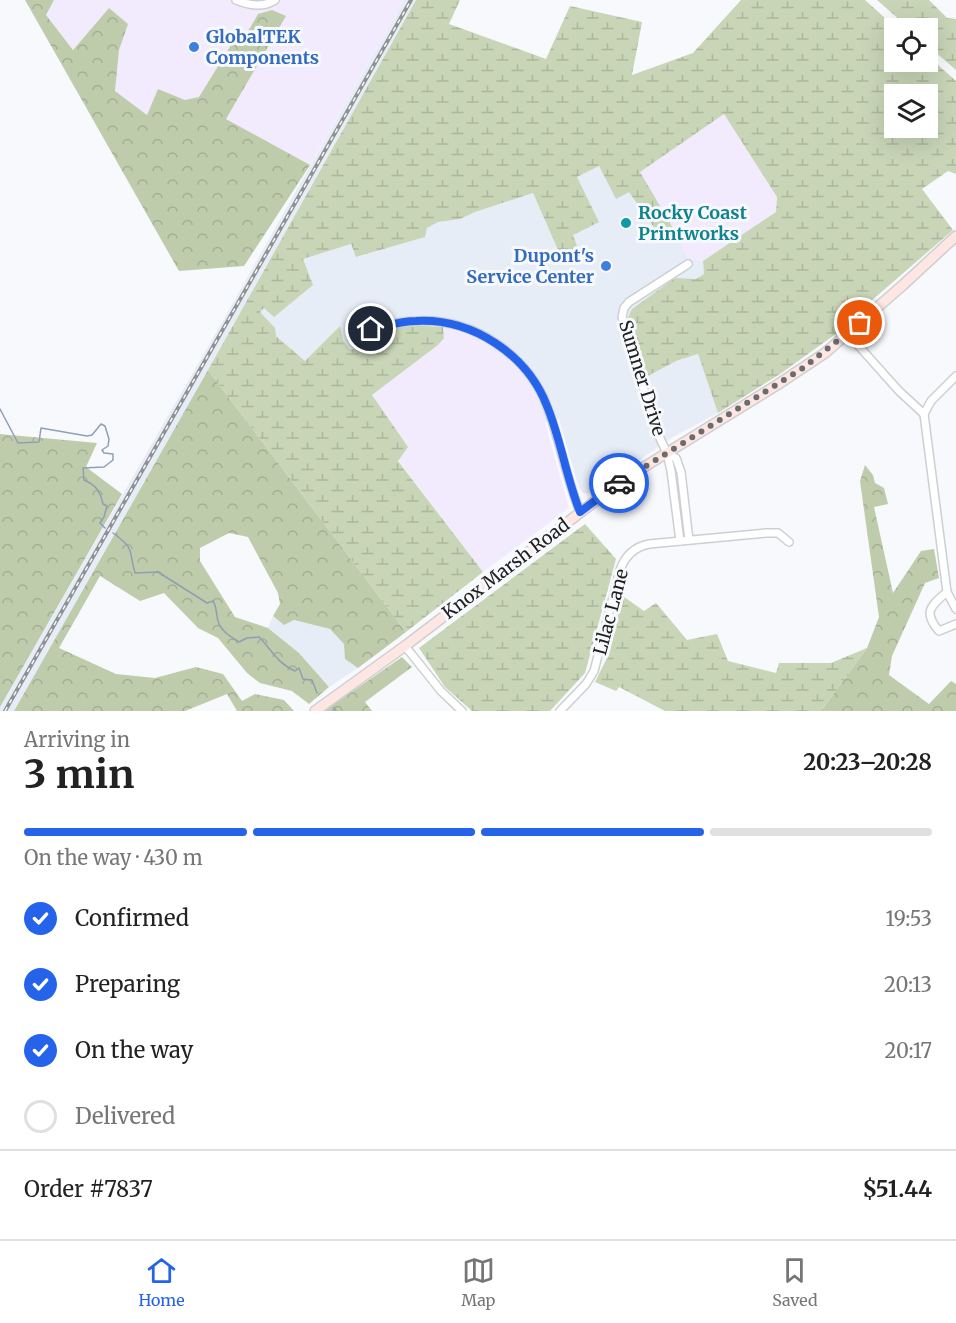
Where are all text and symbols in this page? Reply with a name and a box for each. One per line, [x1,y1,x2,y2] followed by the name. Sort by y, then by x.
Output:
[884,18,938,138] map controls
[884,18,938,72] button: locate
[206,25,319,69] place label: GlobalTEK Components
[187,40,201,54] marker: GlobalTEK Components
[884,84,938,138] button: layers
[638,201,748,245] place label: Rocky Coast Printworks
[619,216,633,230] marker: Rocky Coast Printworks
[466,244,594,288] place label: Dupont's Service Center
[599,259,613,273] marker: Dupont's Service Center
[834,297,885,348] pin
[345,303,396,354] pin
[843,306,876,339] icon: bag
[354,312,387,345] icon: home
[614,317,671,439] street label: Sumner Drive
[589,453,649,513] courier
[603,467,636,500] icon: car
[437,513,574,624] street label: Knox Marsh Road
[588,566,633,657] street label: Lilac Lane
[24,727,130,752] text: Arriving in
[803,748,932,776] text: 20:23–20:28
[24,750,134,799] text: 3 min
[24,845,203,870] text: On the way · 430 m
[24,902,57,935] icon: check
[75,904,189,932] text: Confirmed
[886,906,932,931] text: 19:53
[24,968,57,1001] icon: check
[75,970,180,998] text: Preparing
[884,972,932,997] text: 20:13
[24,1034,57,1067] icon: check
[75,1036,193,1064] text: On the way
[885,1038,932,1063] text: 20:17
[75,1102,175,1130] text: Delivered
[24,1175,153,1203] text: Order #7837
[862,1175,932,1203] text: $51.44
[138,1254,185,1310] tab: Home
[461,1254,495,1310] tab: Map
[772,1254,818,1310] tab: Saved

